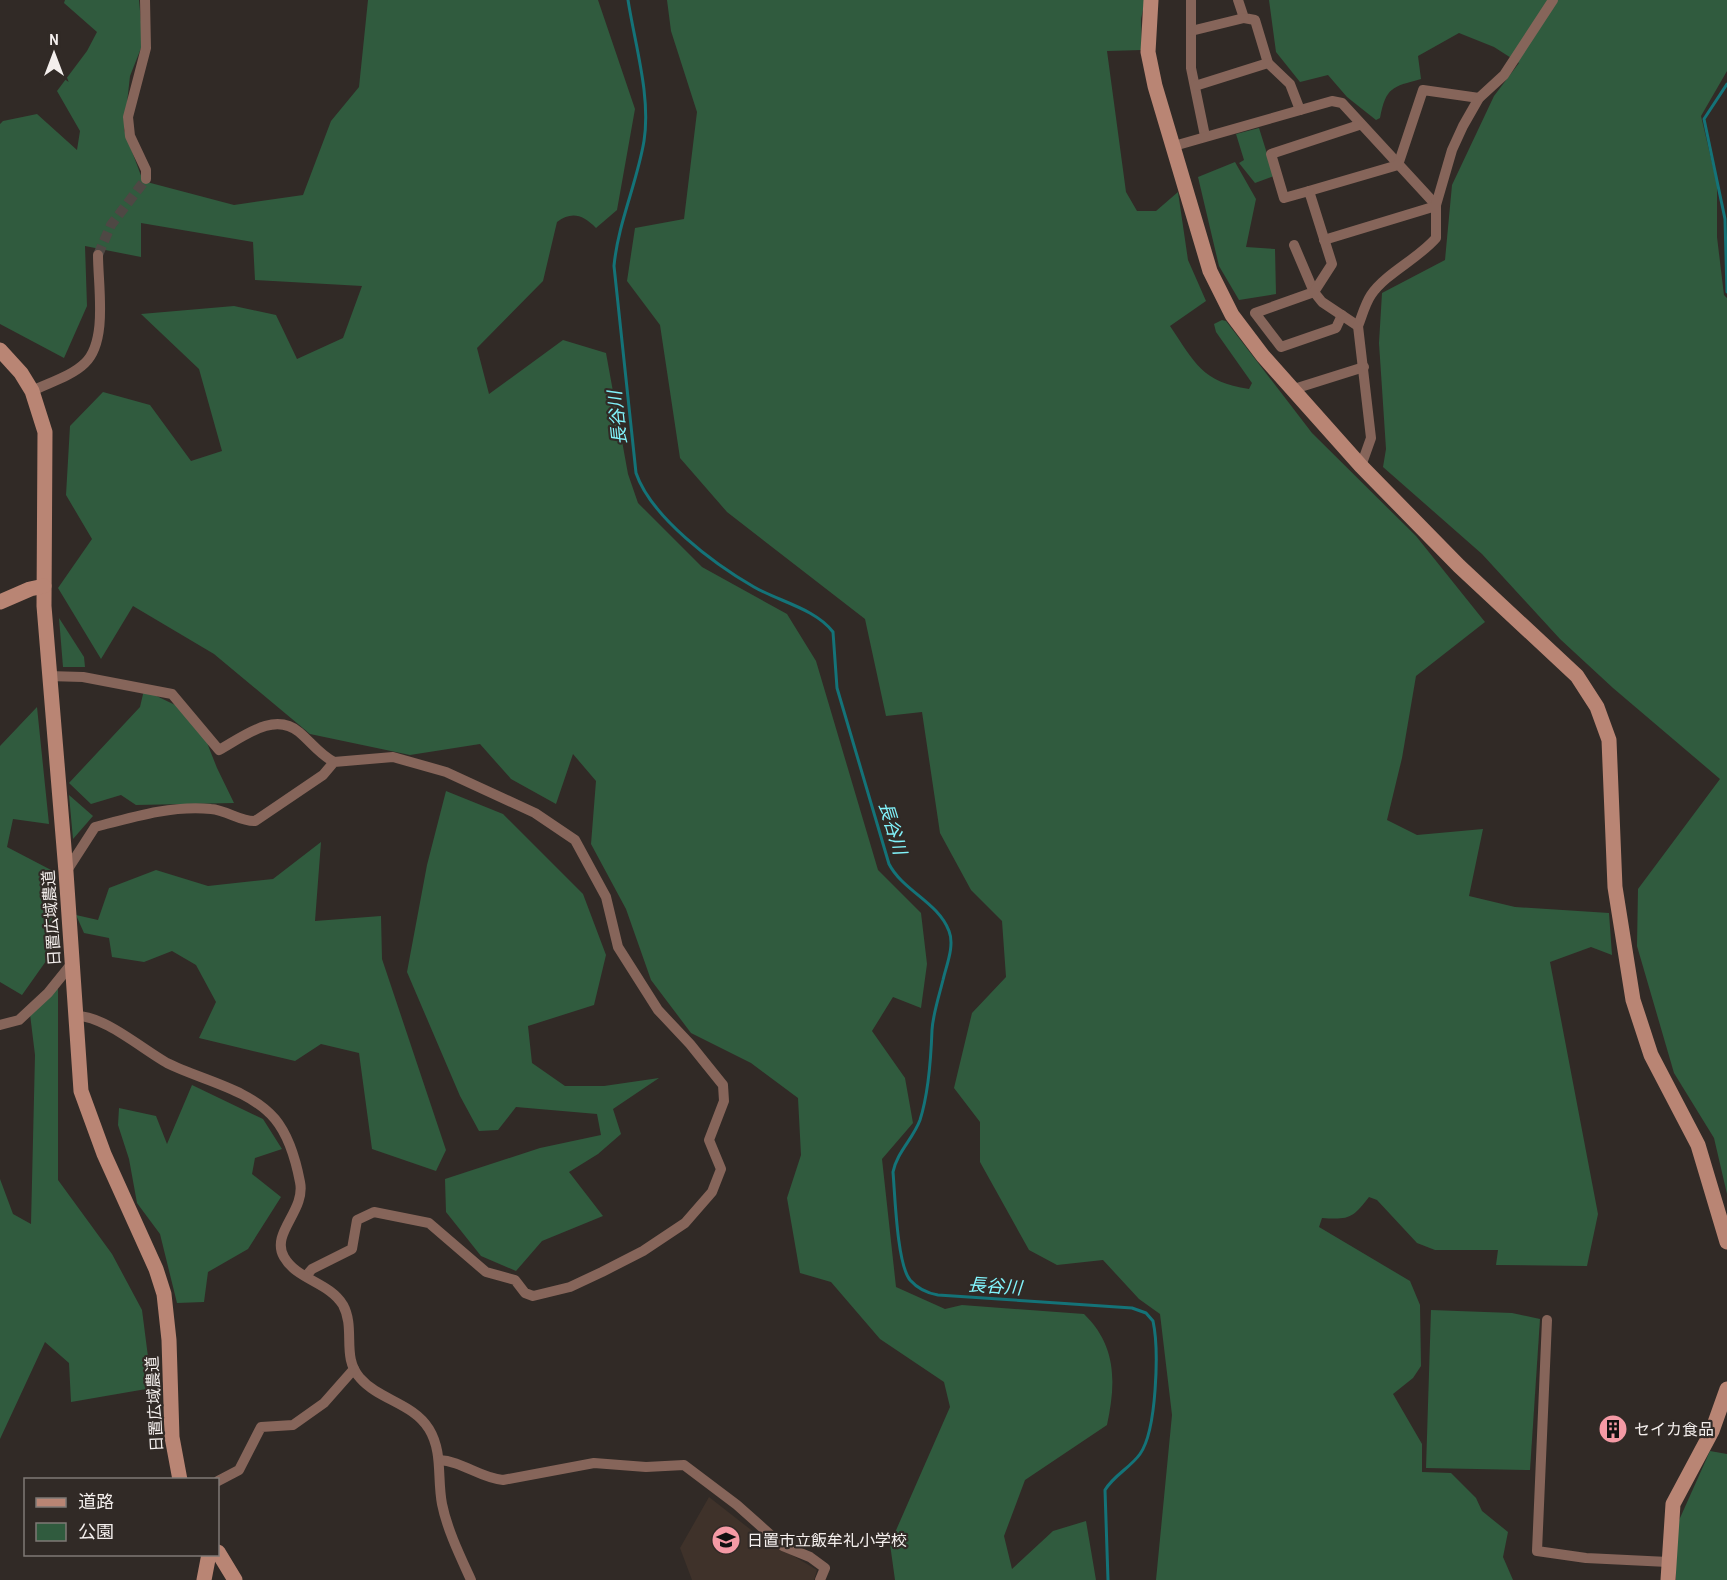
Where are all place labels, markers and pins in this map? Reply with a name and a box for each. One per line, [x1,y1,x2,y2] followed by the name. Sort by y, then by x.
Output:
[1597,1413,1629,1445] building icon: セイカ食品
[1634,1418,1714,1440] place label: セイカ食品
[710,1524,742,1556] school or university icon: 日置市立飯牟礼小学校
[747,1529,907,1551] place label: 日置市立飯牟礼小学校

